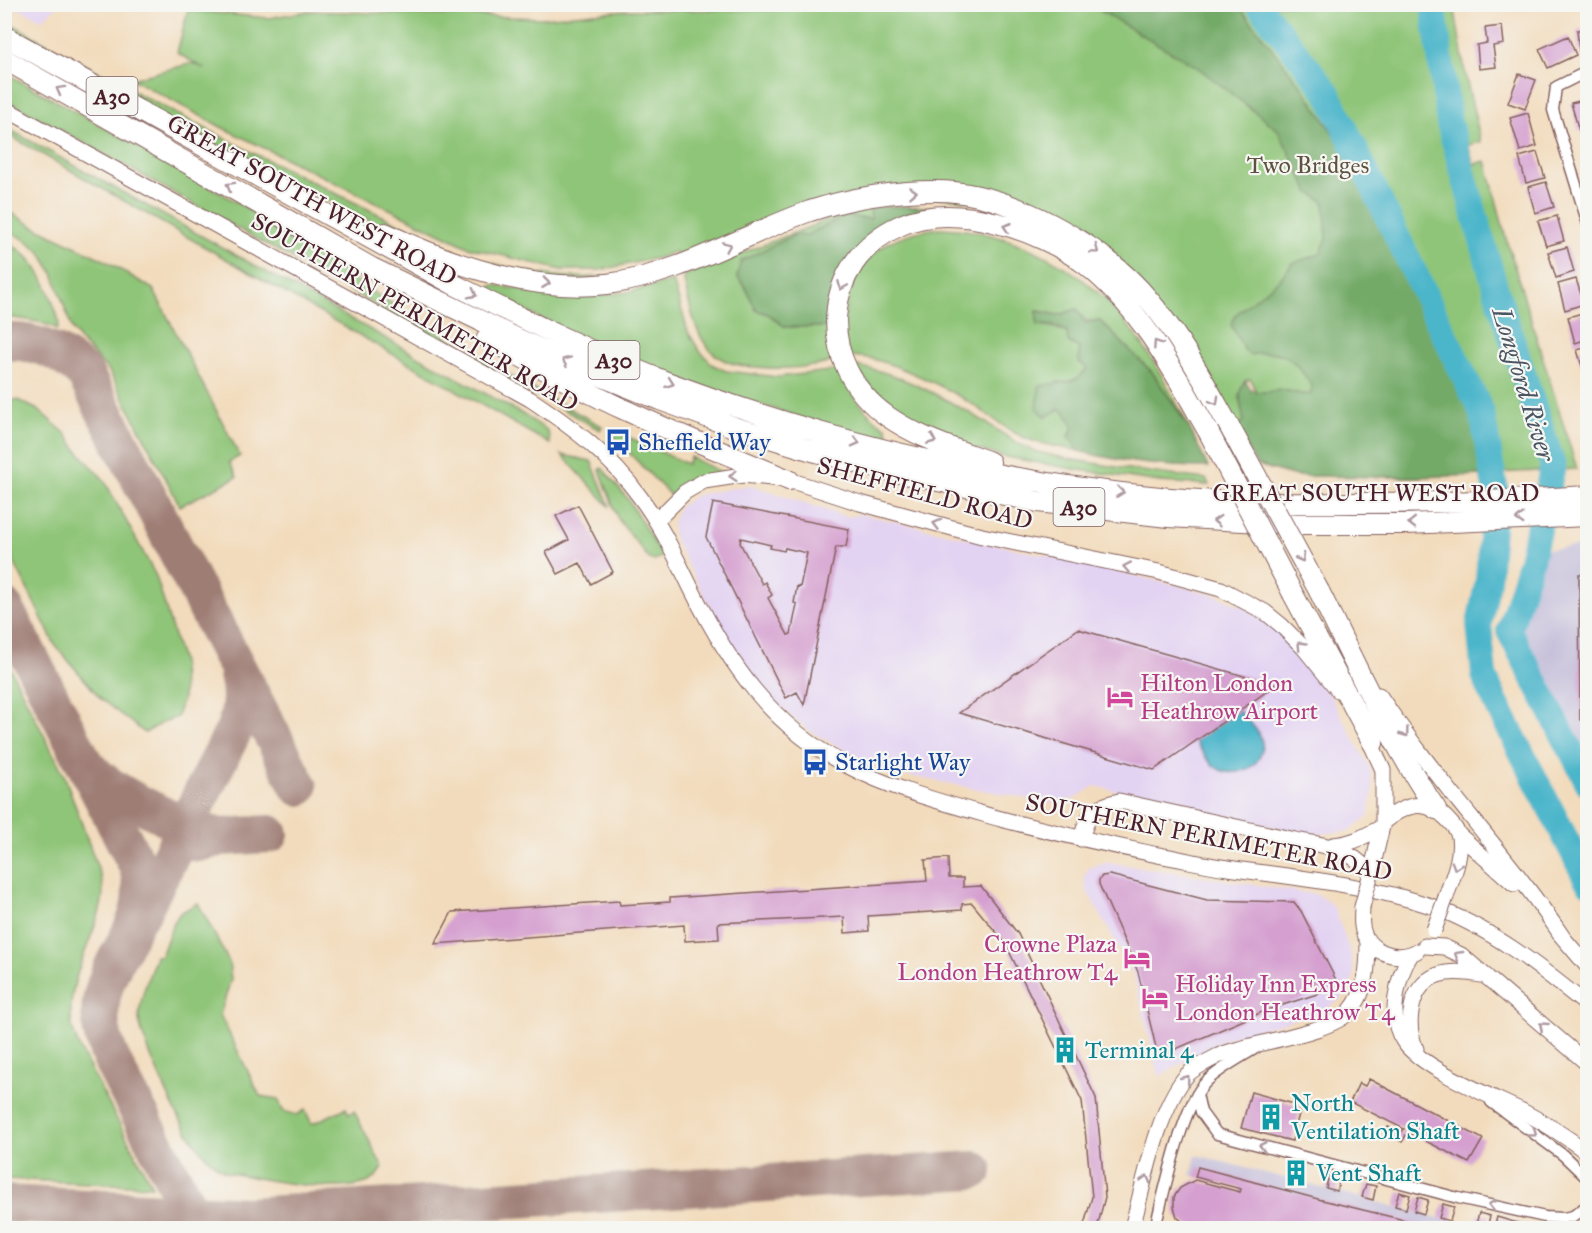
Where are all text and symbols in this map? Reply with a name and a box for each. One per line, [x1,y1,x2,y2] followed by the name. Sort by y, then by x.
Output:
[86,77,138,115] road number: A30
[56,86,66,98] one-way arrow
[162,108,462,292] street label: GREAT SOUTH WEST ROAD
[1247,150,1369,180] park label: Two Bridges
[226,182,236,193] one-way arrow
[909,186,918,199] one-way arrow
[246,206,584,418] street label: SOUTHERN PERIMETER ROAD
[1002,221,1013,234] one-way arrow
[721,241,732,253] one-way arrow
[1088,243,1099,254] one-way arrow
[542,276,551,288] one-way arrow
[837,279,849,290] one-way arrow
[467,287,478,298] one-way arrow
[1485,302,1563,466] water label: Longford River
[1153,340,1164,351] one-way arrow
[588,341,640,379] road number: A30
[561,356,572,368] one-way arrow
[664,375,675,388] one-way arrow
[1208,395,1220,405] one-way arrow
[603,427,633,457] bus stop icon: Sheffield Way
[638,427,771,457] place label: Sheffield Way
[926,432,937,444] one-way arrow
[851,434,861,447] one-way arrow
[814,450,1036,536] street label: SHEFFIELD ROAD
[729,469,738,482] one-way arrow
[1213,478,1539,508] street label: GREAT SOUTH WEST ROAD
[1115,485,1125,498] one-way arrow
[1054,488,1104,526] road number: A30
[1516,513,1525,526] one-way arrow
[1212,515,1221,528] one-way arrow
[1407,517,1416,530] one-way arrow
[932,518,942,531] one-way arrow
[1294,552,1305,562] one-way arrow
[1123,561,1133,574] one-way arrow
[1297,642,1308,652] one-way arrow
[1140,668,1318,726] place label: Hilton London Heathrow Airport
[1105,682,1135,712] hotel icon: Hilton London Heathrow Airport
[1398,726,1409,737] one-way arrow
[800,747,830,777] bus stop icon: Starlight Way
[835,747,971,777] place label: Starlight Way
[1023,787,1395,887] street label: SOUTHERN PERIMETER ROAD
[1451,860,1463,871] one-way arrow
[897,929,1118,987] place label: Crowne Plaza London Heathrow T4
[1122,943,1152,973] hotel icon: Crowne Plaza London Heathrow T4
[1454,951,1464,962] one-way arrow
[1175,969,1395,1027] place label: Holiday Inn Express London Heathrow T4
[1140,983,1170,1013] hotel icon: Holiday Inn Express London Heathrow T4
[1539,1022,1550,1033] one-way arrow
[1050,1035,1080,1065] building icon: Terminal 4
[1085,1035,1194,1065] place label: Terminal 4
[1178,1075,1189,1086] one-way arrow
[1290,1088,1460,1146] place label: North Ventilation Shaft
[1256,1102,1286,1132] building icon: North Ventilation Shaft
[1527,1126,1538,1137] one-way arrow
[1258,1141,1269,1153] one-way arrow
[1281,1158,1311,1188] building icon: Vent Shaft
[1315,1158,1422,1188] place label: Vent Shaft
[1139,1174,1151,1185] one-way arrow
[1488,1200,1498,1213] one-way arrow

